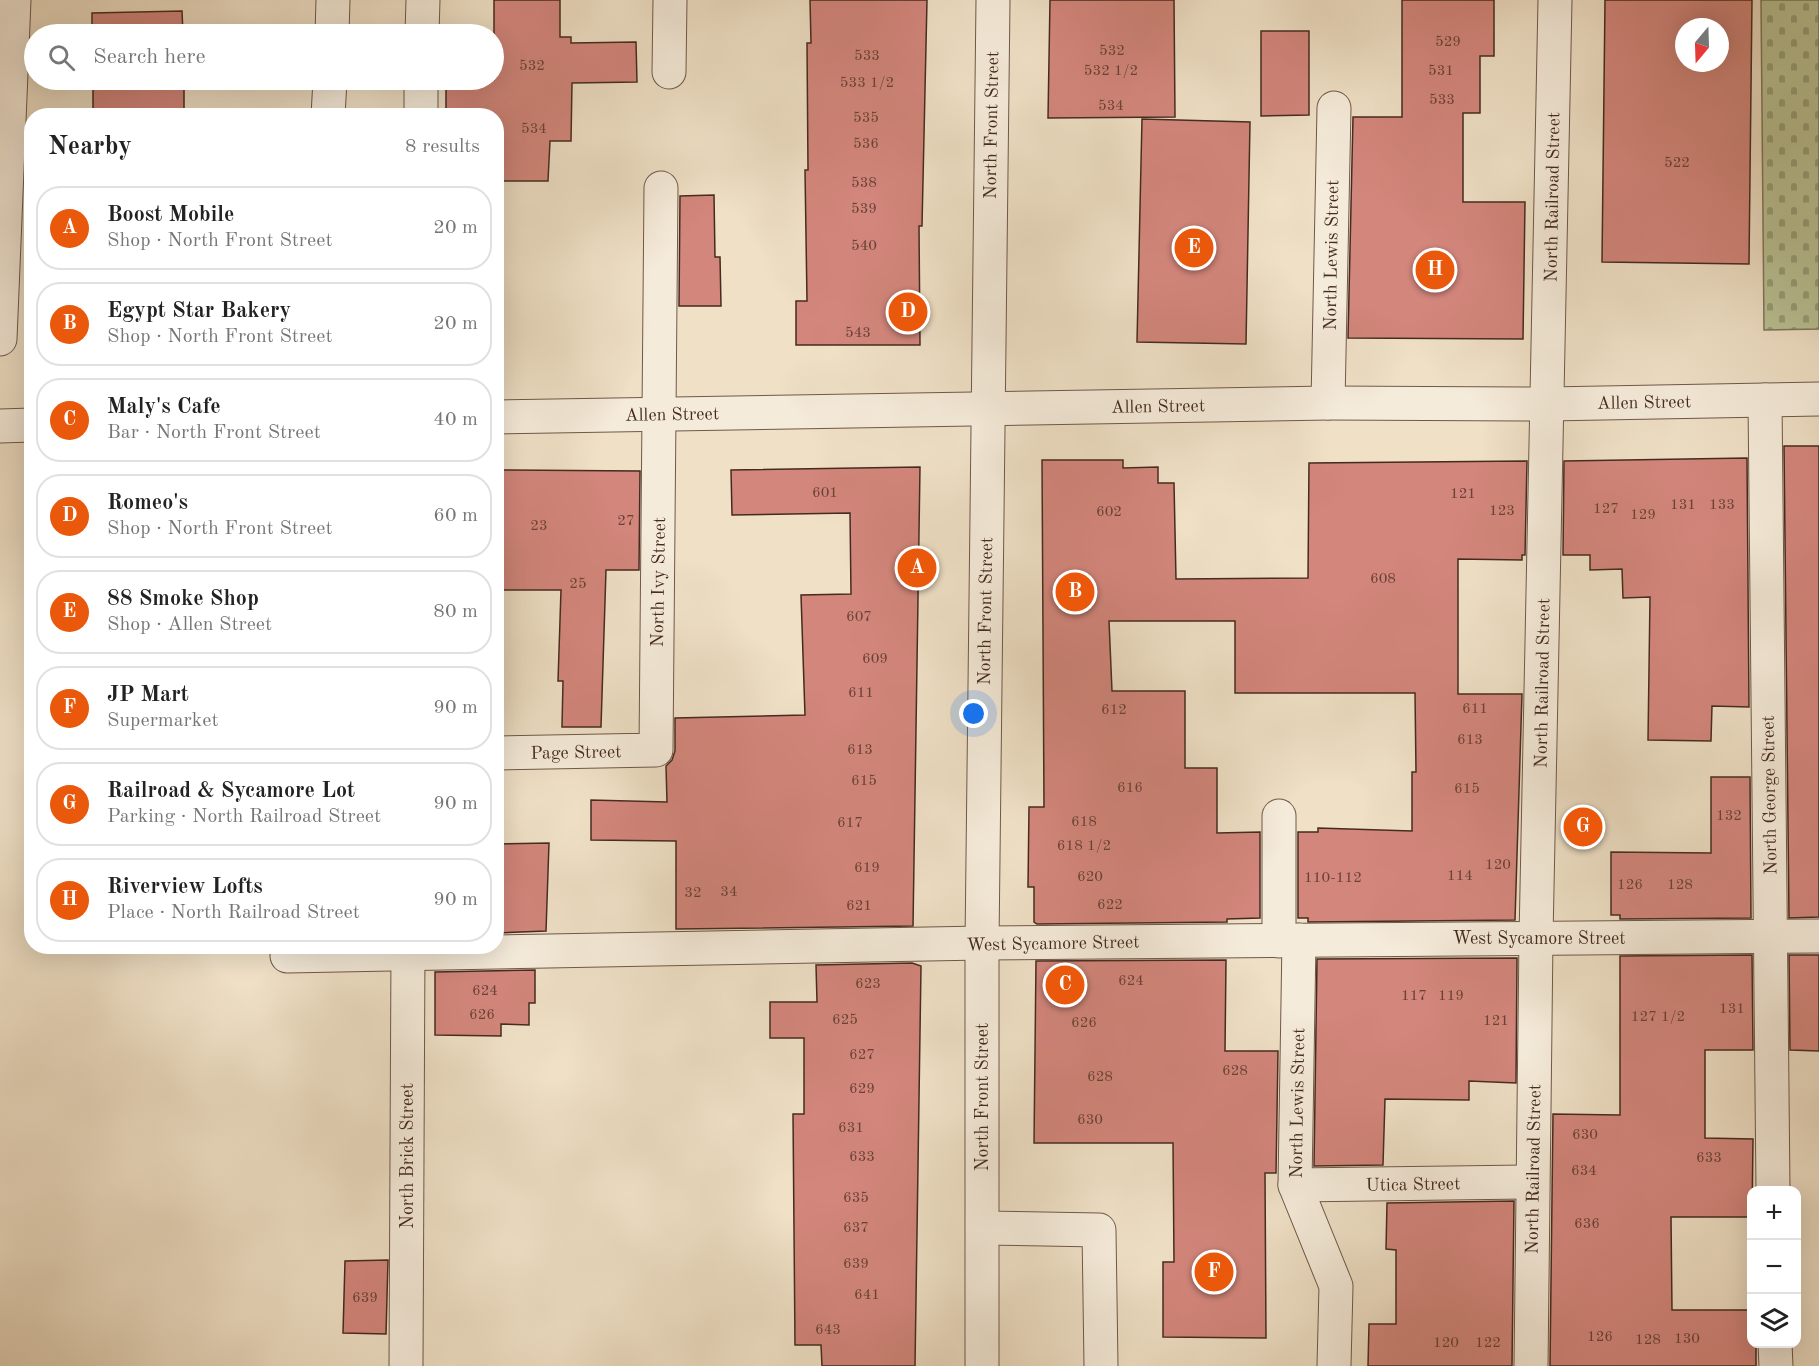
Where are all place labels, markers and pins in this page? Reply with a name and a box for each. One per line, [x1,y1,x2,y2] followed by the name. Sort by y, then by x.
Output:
[1174,226,1214,270] pin: E
[1416,248,1454,292] pin: H
[888,290,928,334] pin: D
[898,546,936,590] pin: A
[1056,570,1094,614] pin: B
[1564,804,1602,850] pin: G
[1046,962,1084,1008] pin: C
[1194,1250,1234,1294] pin: F

